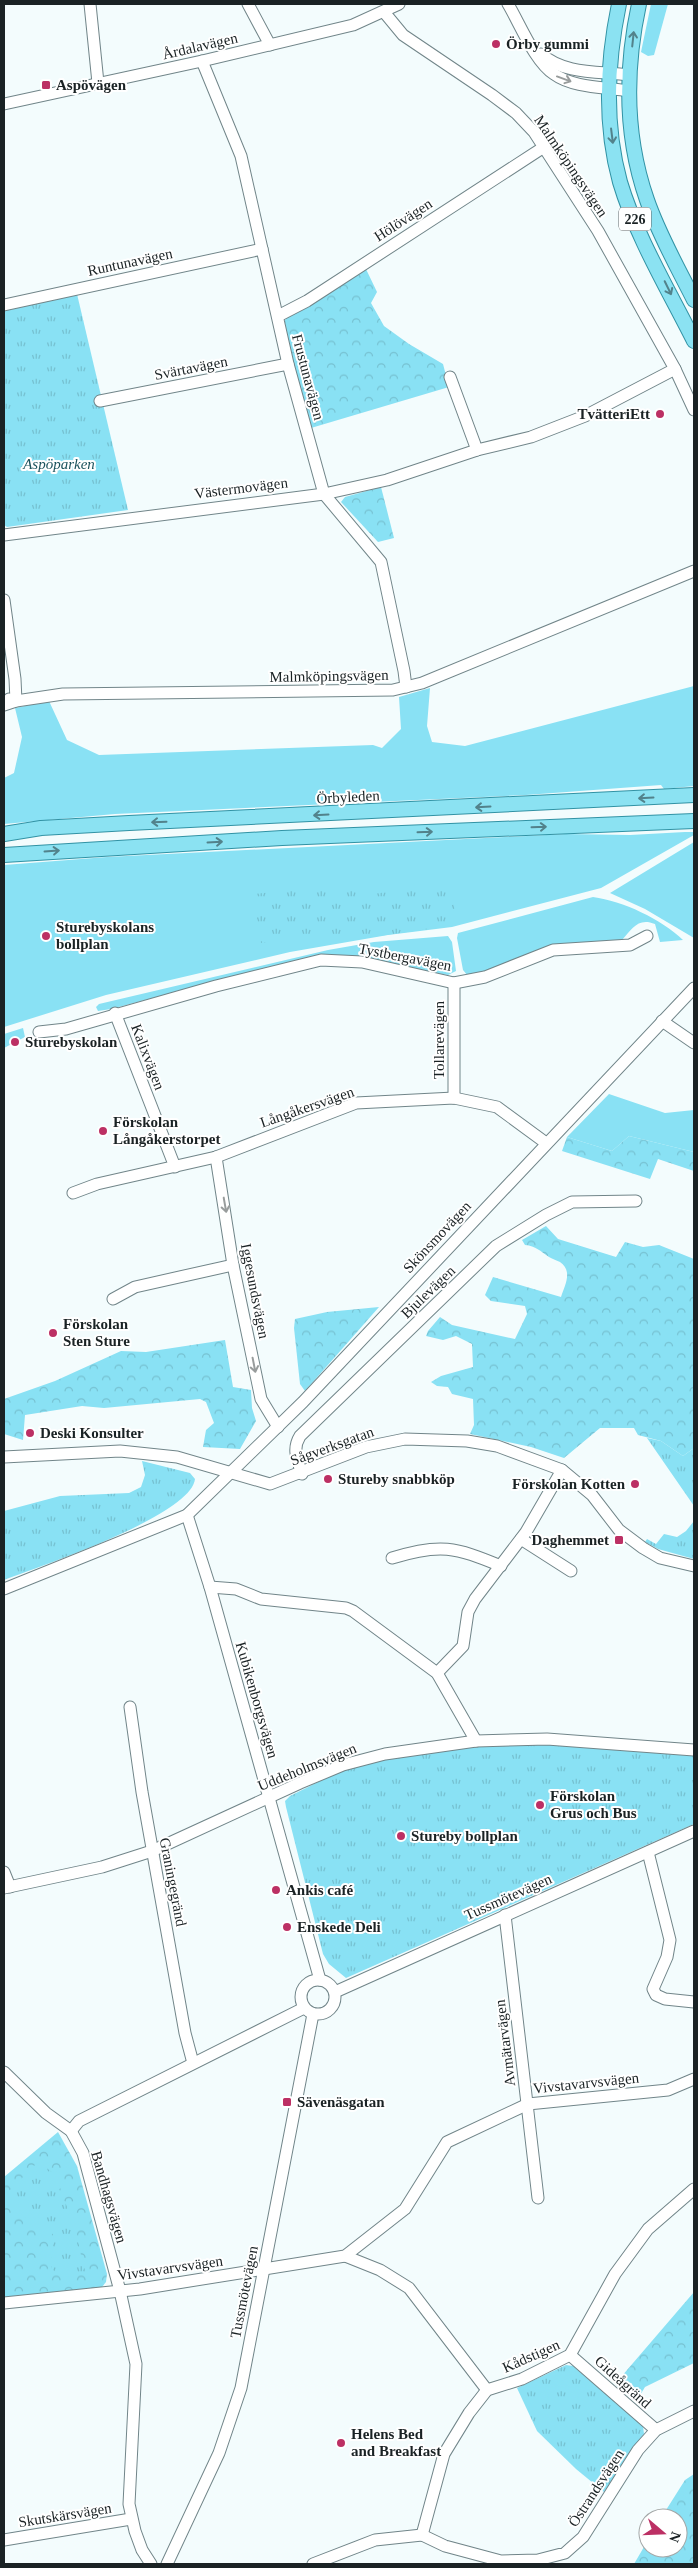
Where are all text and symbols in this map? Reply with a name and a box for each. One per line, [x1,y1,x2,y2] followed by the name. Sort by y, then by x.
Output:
[161,29,240,62] street label: Årdalavägen
[628,31,638,47] one-way arrow
[506,36,589,52] place label: Örby gummi
[490,38,502,50] marker: Örby gummi
[556,75,571,84] one-way arrow
[56,77,127,93] place label: Aspövägen
[40,79,52,91] marker: Aspövägen
[531,112,611,220] street label: Malmköpingsvägen
[607,128,617,144] one-way arrow
[371,195,435,245] street label: Hölövägen
[619,208,651,230] road number: 226
[86,245,175,279] street label: Runtunavägen
[663,280,673,295] one-way arrow
[289,332,327,422] street label: Frustunavägen
[153,353,229,383] street label: Svärtavägen
[578,406,650,422] place label: TvätteriEtt
[654,408,666,420] marker: TvätteriEtt
[22,456,95,472] park label: Aspöparken
[193,474,289,502] street label: Västermovägen
[269,667,389,685] street label: Malmköpingsvägen
[316,787,381,807] street label: Örbyleden
[638,793,654,802] one-way arrow
[476,802,492,811] one-way arrow
[313,810,329,819] one-way arrow
[151,817,167,826] one-way arrow
[531,823,547,832] one-way arrow
[417,827,433,837] one-way arrow
[206,837,222,846] one-way arrow
[44,846,60,855] one-way arrow
[56,919,154,952] place label: Sturebyskolans bollplan
[40,930,52,942] marker: Sturebyskolans bollplan
[357,940,453,974] street label: Tystbergavägen
[431,1000,447,1079] street label: Tollarevägen
[128,1022,168,1093] street label: Kalixvägen
[25,1034,118,1050] place label: Sturebyskolan
[9,1036,21,1048] marker: Sturebyskolan
[258,1083,357,1131] street label: Långåkersvägen
[113,1114,221,1147] place label: Förskolan Långåkerstorpet
[97,1125,109,1137] marker: Förskolan Långåkerstorpet
[220,1196,230,1212] one-way arrow
[400,1198,474,1276] street label: Skönsmovägen
[238,1242,272,1340] street label: Iggesundsvägen
[398,1262,458,1321] street label: Bjulevägen
[63,1316,130,1349] place label: Förskolan Sten Sture
[47,1327,59,1339] marker: Förskolan Sten Sture
[250,1356,259,1372] one-way arrow
[288,1423,376,1468] street label: Sågverksgatan
[40,1425,144,1441] place label: Deski Konsulter
[24,1427,36,1439] marker: Deski Konsulter
[338,1471,455,1487] place label: Stureby snabbköp
[322,1473,334,1485] marker: Stureby snabbköp
[512,1476,626,1492] place label: Förskolan Kotten
[629,1478,641,1490] marker: Förskolan Kotten
[532,1532,609,1548] place label: Daghemmet
[613,1534,625,1546] marker: Daghemmet
[233,1640,281,1761] street label: Kubikenborgsvägen
[255,1740,359,1794] street label: Uddeholmsvägen
[550,1788,637,1821] place label: Förskolan Grus och Bus
[534,1799,546,1811] marker: Förskolan Grus och Bus
[411,1828,519,1844] place label: Stureby bollplan
[395,1830,407,1842] marker: Stureby bollplan
[157,1836,190,1928] street label: Graningegränd
[462,1870,554,1923] street label: Tussmötevägen
[286,1882,353,1898] place label: Ankis café
[270,1884,282,1896] marker: Ankis café
[297,1919,381,1935] place label: Enskede Deli
[281,1921,293,1933] marker: Enskede Deli
[492,1998,518,2087] street label: Avmätarvägen
[532,2069,640,2097] street label: Vivstavarvsvägen
[297,2094,385,2110] place label: Sävenäsgatan
[281,2096,293,2108] marker: Sävenäsgatan
[88,2149,130,2245] street label: Bandhagsvägen
[227,2244,261,2339] street label: Tussmötevägen
[116,2253,224,2283] street label: Vivstavarvsvägen
[500,2336,562,2376] street label: Kådstigen
[592,2353,655,2412] street label: Gideågränd
[351,2426,441,2459] place label: Helens Bed and Breakfast
[335,2437,347,2449] marker: Helens Bed and Breakfast
[565,2446,627,2530] street label: Östrandsvägen
[17,2500,113,2530] street label: Skutskärsvägen
[638,2508,688,2558] north arrow
[666,2530,684,2544] text: N

